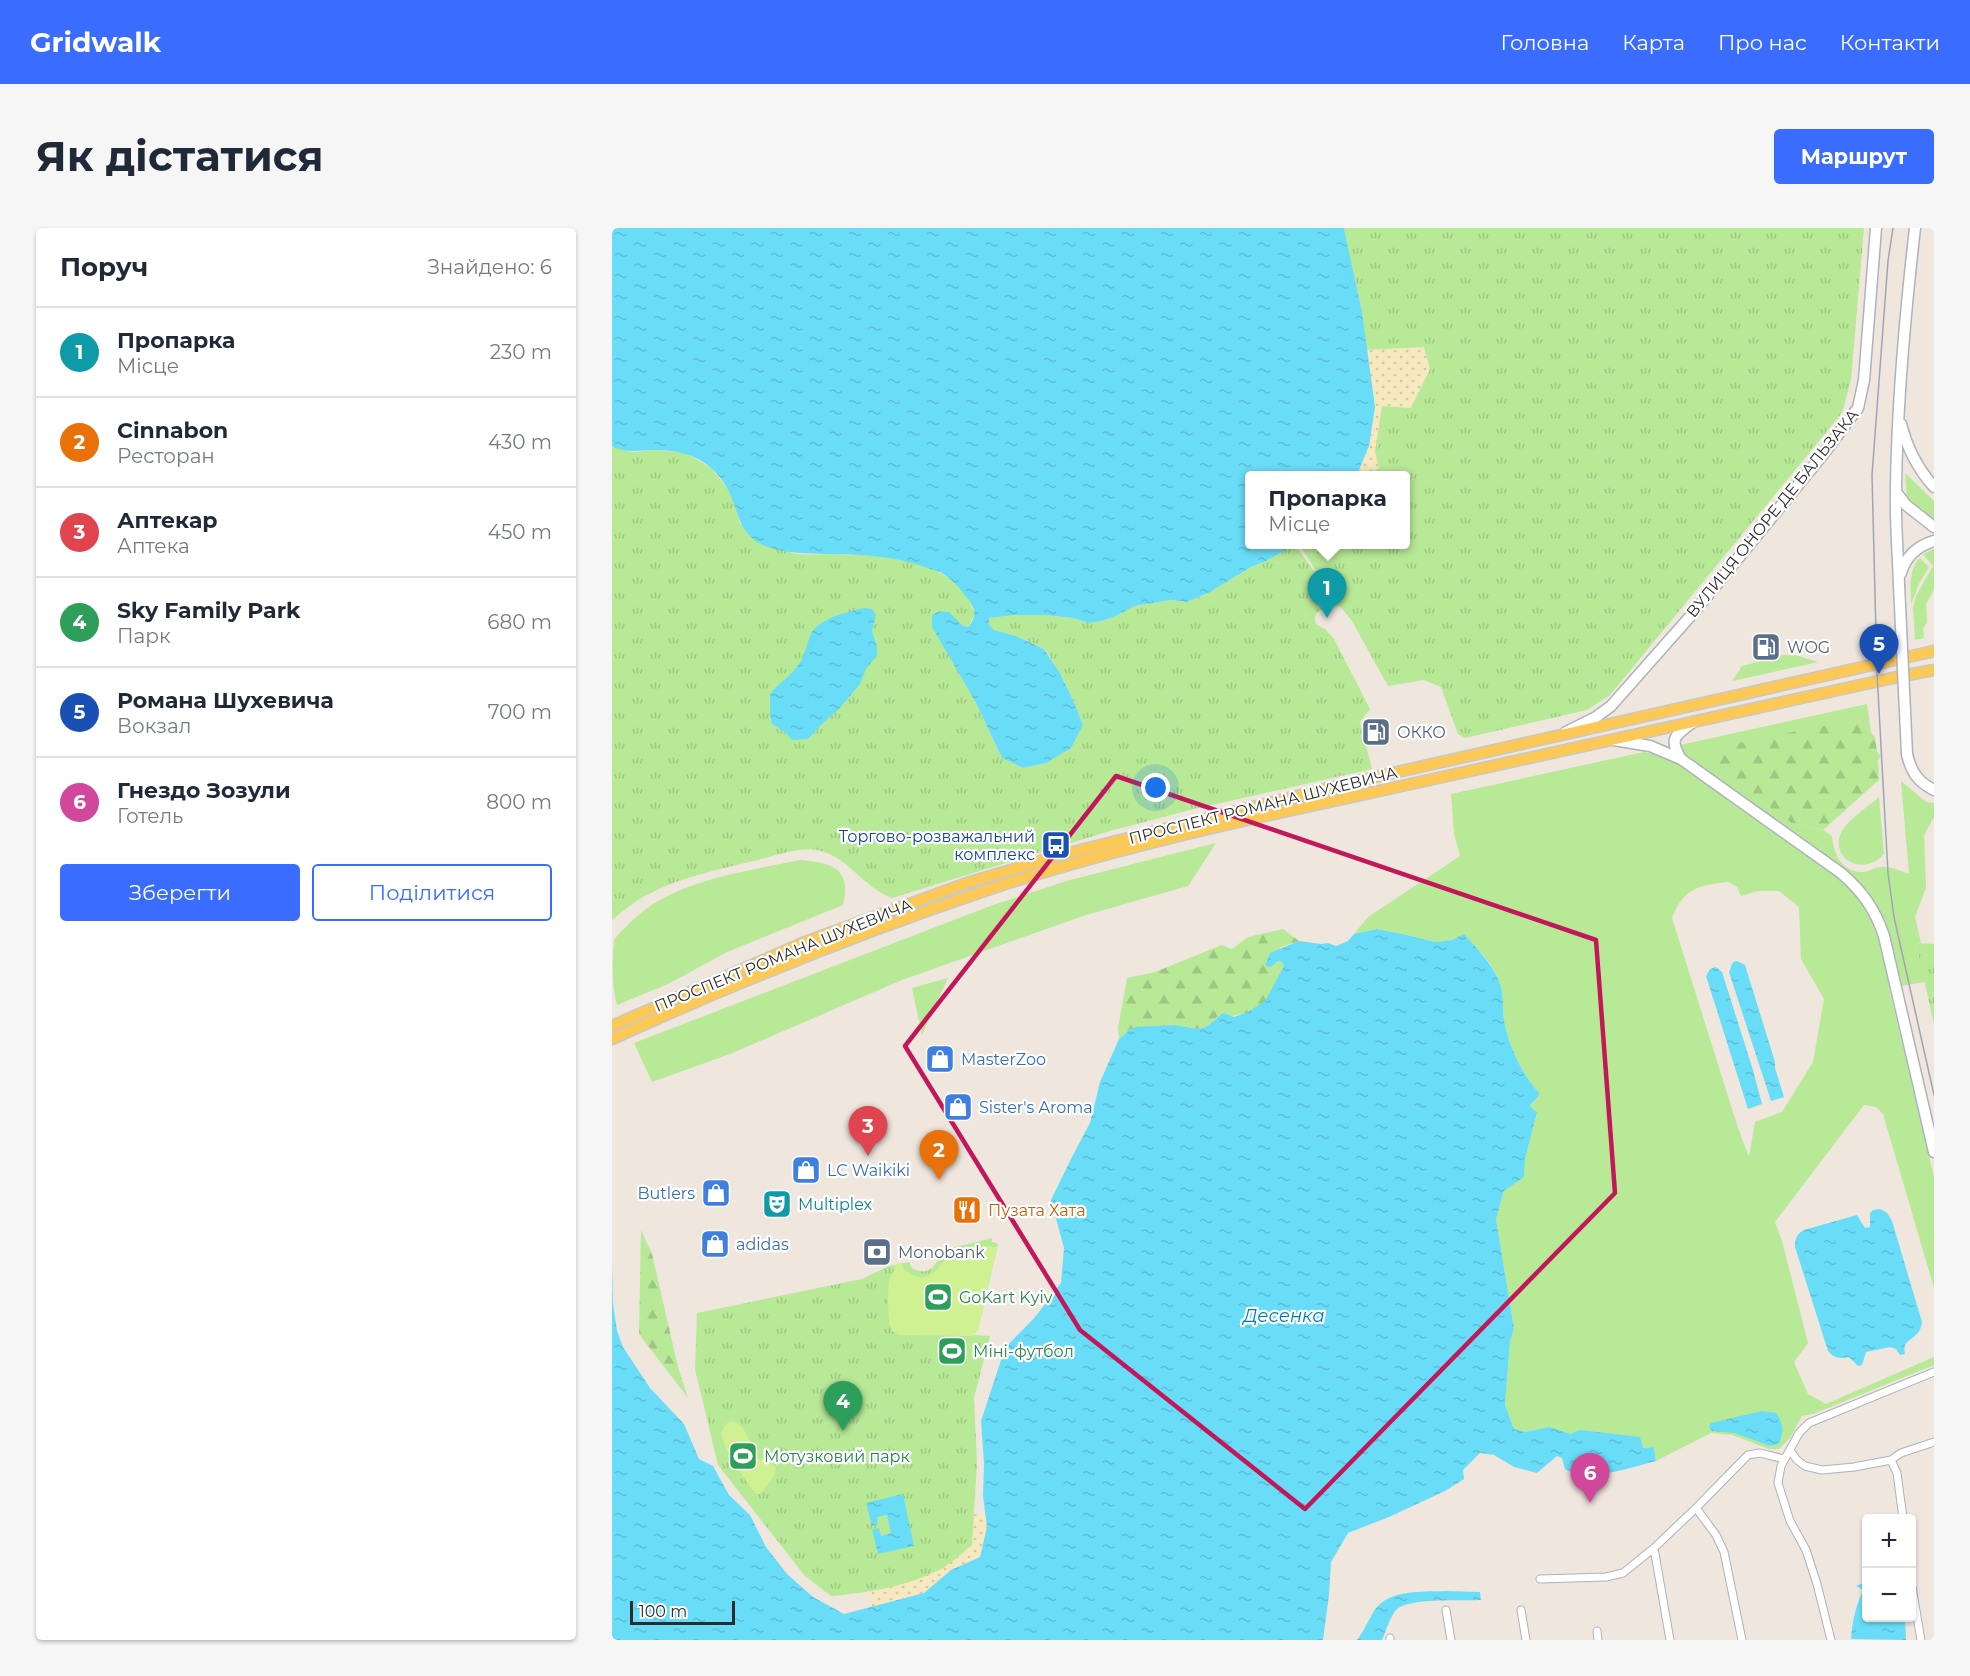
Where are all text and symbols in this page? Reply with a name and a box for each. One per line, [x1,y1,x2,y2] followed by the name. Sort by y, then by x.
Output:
[30,25,161,59] text: Gridwalk
[1501,30,1589,55] text: Головна
[1622,30,1685,55] text: Карта
[1718,30,1807,55] text: Про нас
[1840,30,1940,55] text: Контакти
[1774,129,1934,184] button: Маршрут
[36,130,324,182] text: Як дістатися
[60,251,148,283] text: Поруч
[427,255,552,279] text: Знайдено: 6
[117,327,235,354] text: Пропарка
[76,340,83,364] text: 1
[490,340,552,364] text: 230 m
[117,354,179,378] text: Місце
[1682,405,1862,621] street label: ВУЛИЦЯ ОНОРЕ ДЕ БАЛЬЗАКА
[117,417,228,444] text: Cinnabon
[74,430,85,454] text: 2
[488,430,552,454] text: 430 m
[117,444,215,468] text: Ресторан
[1245,471,1410,549] popup
[1268,485,1387,512] text: Пропарка
[117,507,218,534] text: Аптекар
[1268,512,1330,536] text: Місце
[74,520,85,544] text: 3
[488,520,552,544] text: 450 m
[117,534,190,558] text: Аптека
[1308,568,1346,618] pin: 1
[117,597,301,624] text: Sky Family Park
[73,610,86,634] text: 4
[487,610,552,634] text: 680 m
[117,624,171,648] text: Парк
[1860,624,1898,674] pin: 5
[1750,631,1782,663] fuel station icon: WOG
[1787,638,1830,657] place label: WOG
[117,687,334,714] text: Романа Шухевича
[74,700,85,724] text: 5
[488,700,552,724] text: 700 m
[117,714,191,738] text: Вокзал
[1360,716,1392,748] fuel station icon: ОККО
[1397,723,1446,742] place label: ОККО
[1127,763,1399,848] street label: ПРОСПЕКТ РОМАНА ШУХЕВИЧА
[1141,773,1170,802] your location
[117,777,291,804] text: Гнездо Зозули
[73,790,86,814] text: 6
[486,790,552,814] text: 800 m
[117,804,183,828] text: Готель
[839,827,1035,864] place label: Торгово-розважальний комплекс
[1040,829,1072,861] bus stop icon: Торгово-розважальний комплекс
[60,864,300,921] button: Зберегти
[312,864,552,921] button: Поділитися
[652,895,915,1016] street label: ПРОСПЕКТ РОМАНА ШУХЕВИЧА
[924,1043,956,1075] shop icon: MasterZoo
[961,1050,1046,1069] place label: MasterZoo
[942,1091,974,1123] shop icon: Sister's Aroma
[979,1098,1093,1117] place label: Sister's Aroma
[848,1106,888,1156] pin: 3
[920,1130,958,1180] pin: 2
[790,1154,822,1186] shop icon: LC Waikiki
[827,1161,910,1180] place label: LC Waikiki
[700,1177,732,1209] shop icon: Butlers
[638,1184,695,1203] place label: Butlers
[761,1188,793,1220] theatre icon: Multiplex
[951,1194,983,1226] restaurant icon: Пузата Хата
[798,1195,873,1214] place label: Multiplex
[988,1201,1085,1220] place label: Пузата Хата
[699,1228,731,1260] shop icon: adidas
[736,1235,789,1254] place label: adidas
[861,1236,893,1268] bank icon: Monobank
[898,1243,985,1262] place label: Monobank
[922,1281,954,1313] sports icon: GoKart Kyiv
[959,1288,1053,1307] place label: GoKart Kyiv
[1241,1305,1325,1327] water label: Десенка
[936,1335,968,1367] sports icon: Міні-футбол
[973,1342,1074,1361] place label: Міні-футбол
[824,1382,862,1431] pin: 4
[727,1440,759,1472] sports icon: Мотузковий парк
[764,1447,911,1466] place label: Мотузковий парк
[1570,1454,1610,1503] pin: 6
[1862,1514,1916,1622] map controls
[1862,1514,1916,1568] button: +
[1862,1568,1916,1622] button: −
[630,1598,735,1626] scale bar
[639,1602,687,1621] text: 100 m

